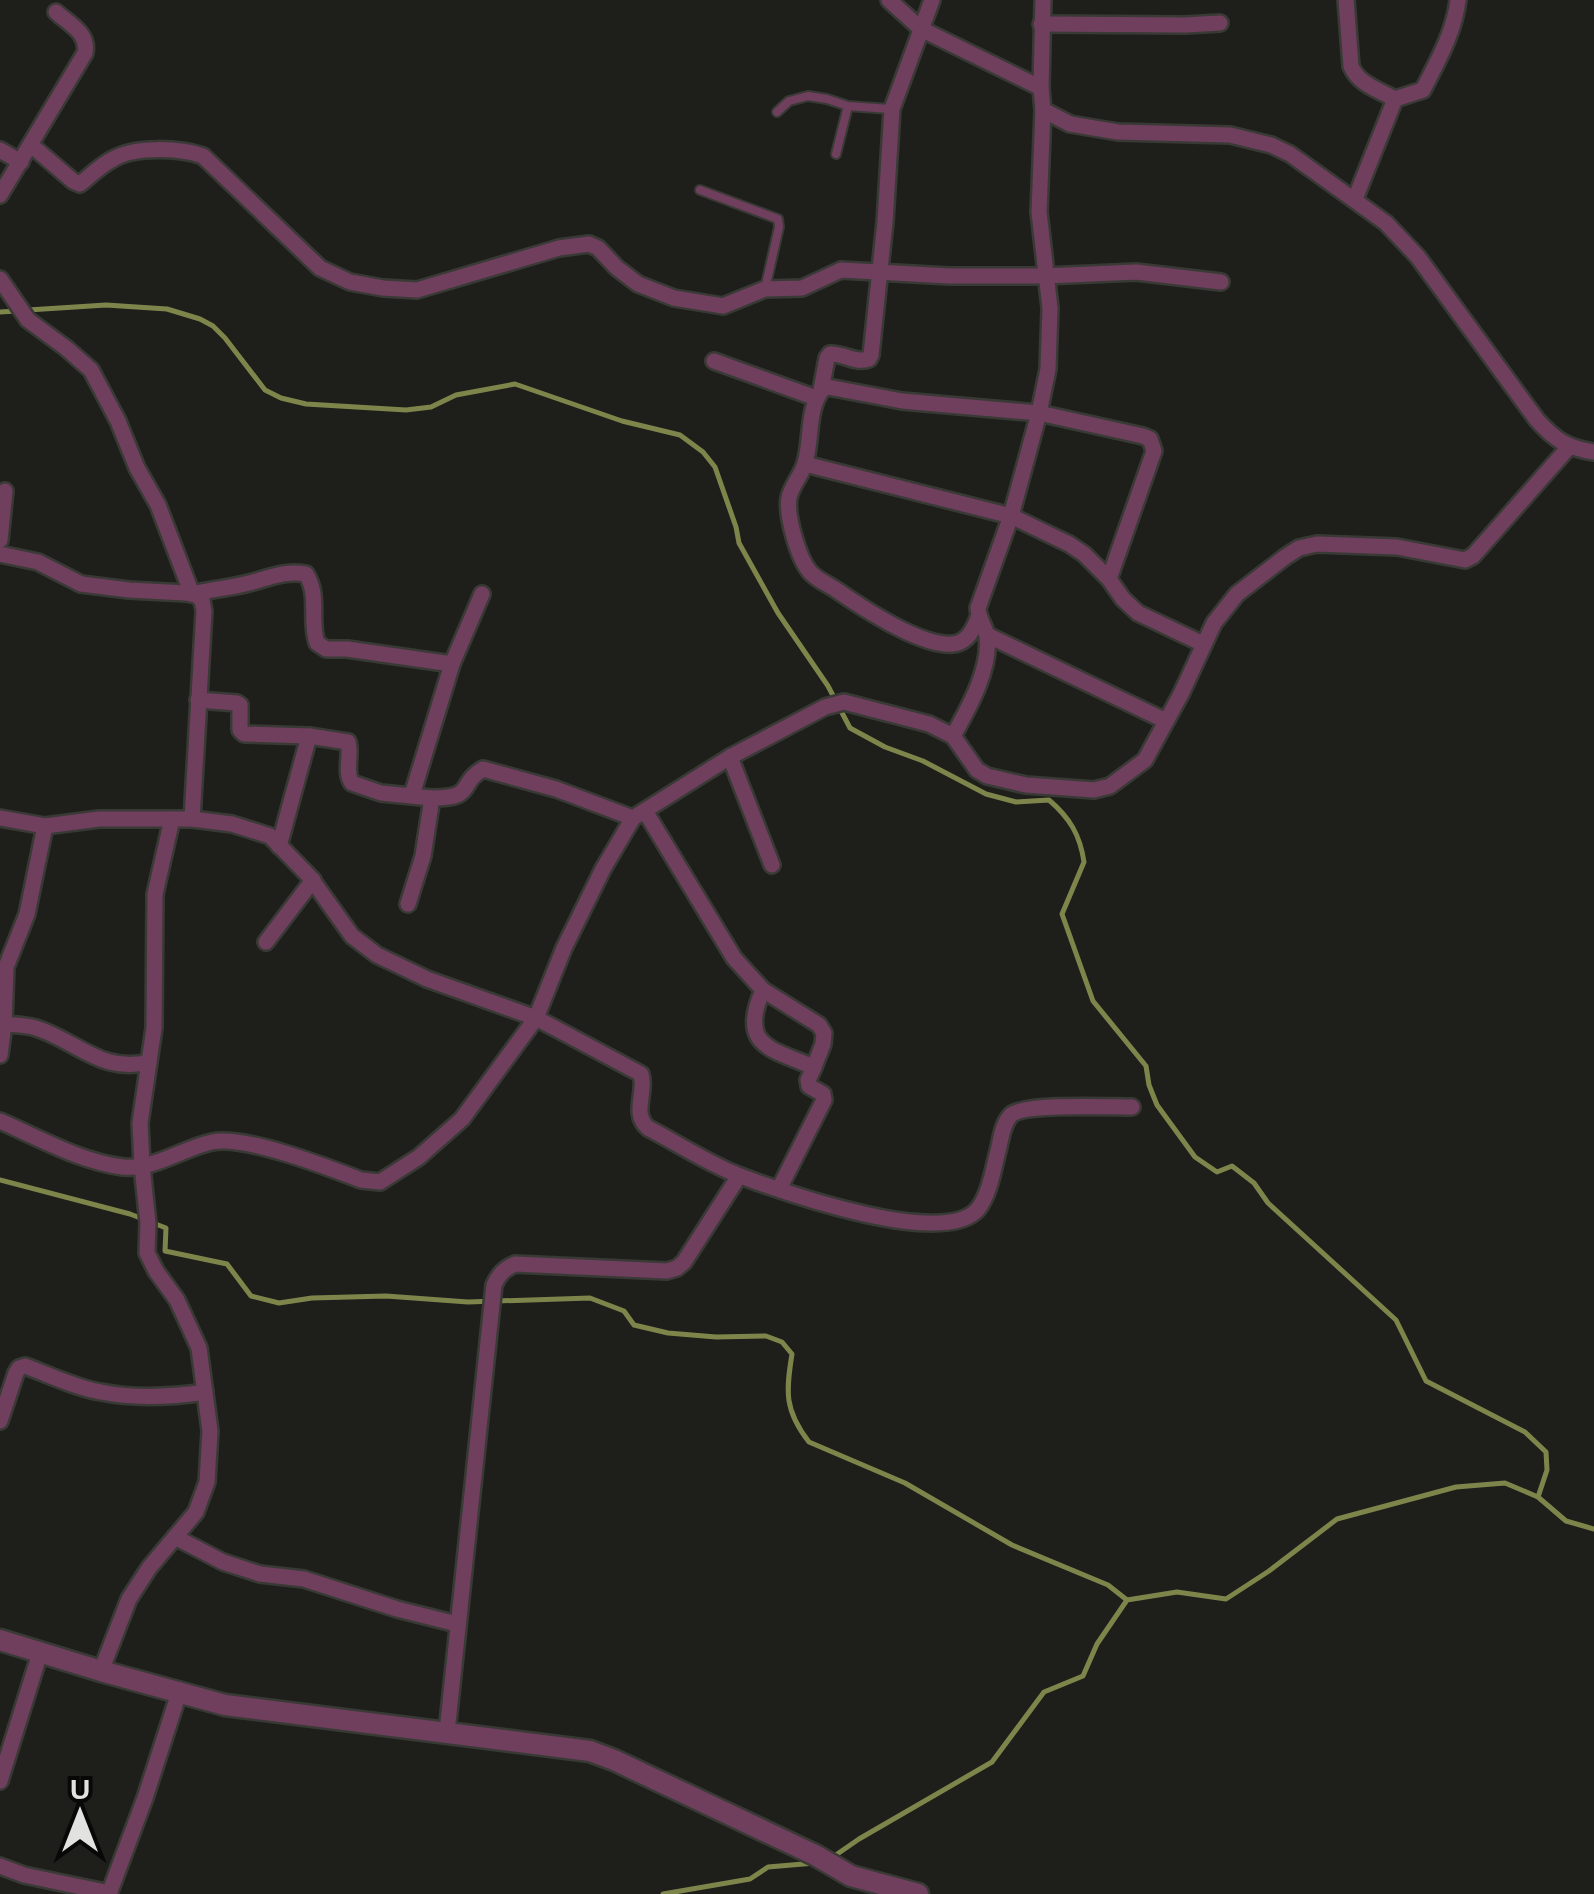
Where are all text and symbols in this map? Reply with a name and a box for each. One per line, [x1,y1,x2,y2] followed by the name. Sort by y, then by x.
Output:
[30,1764,130,1864] north arrow
[70,1774,90,1805] text: U

